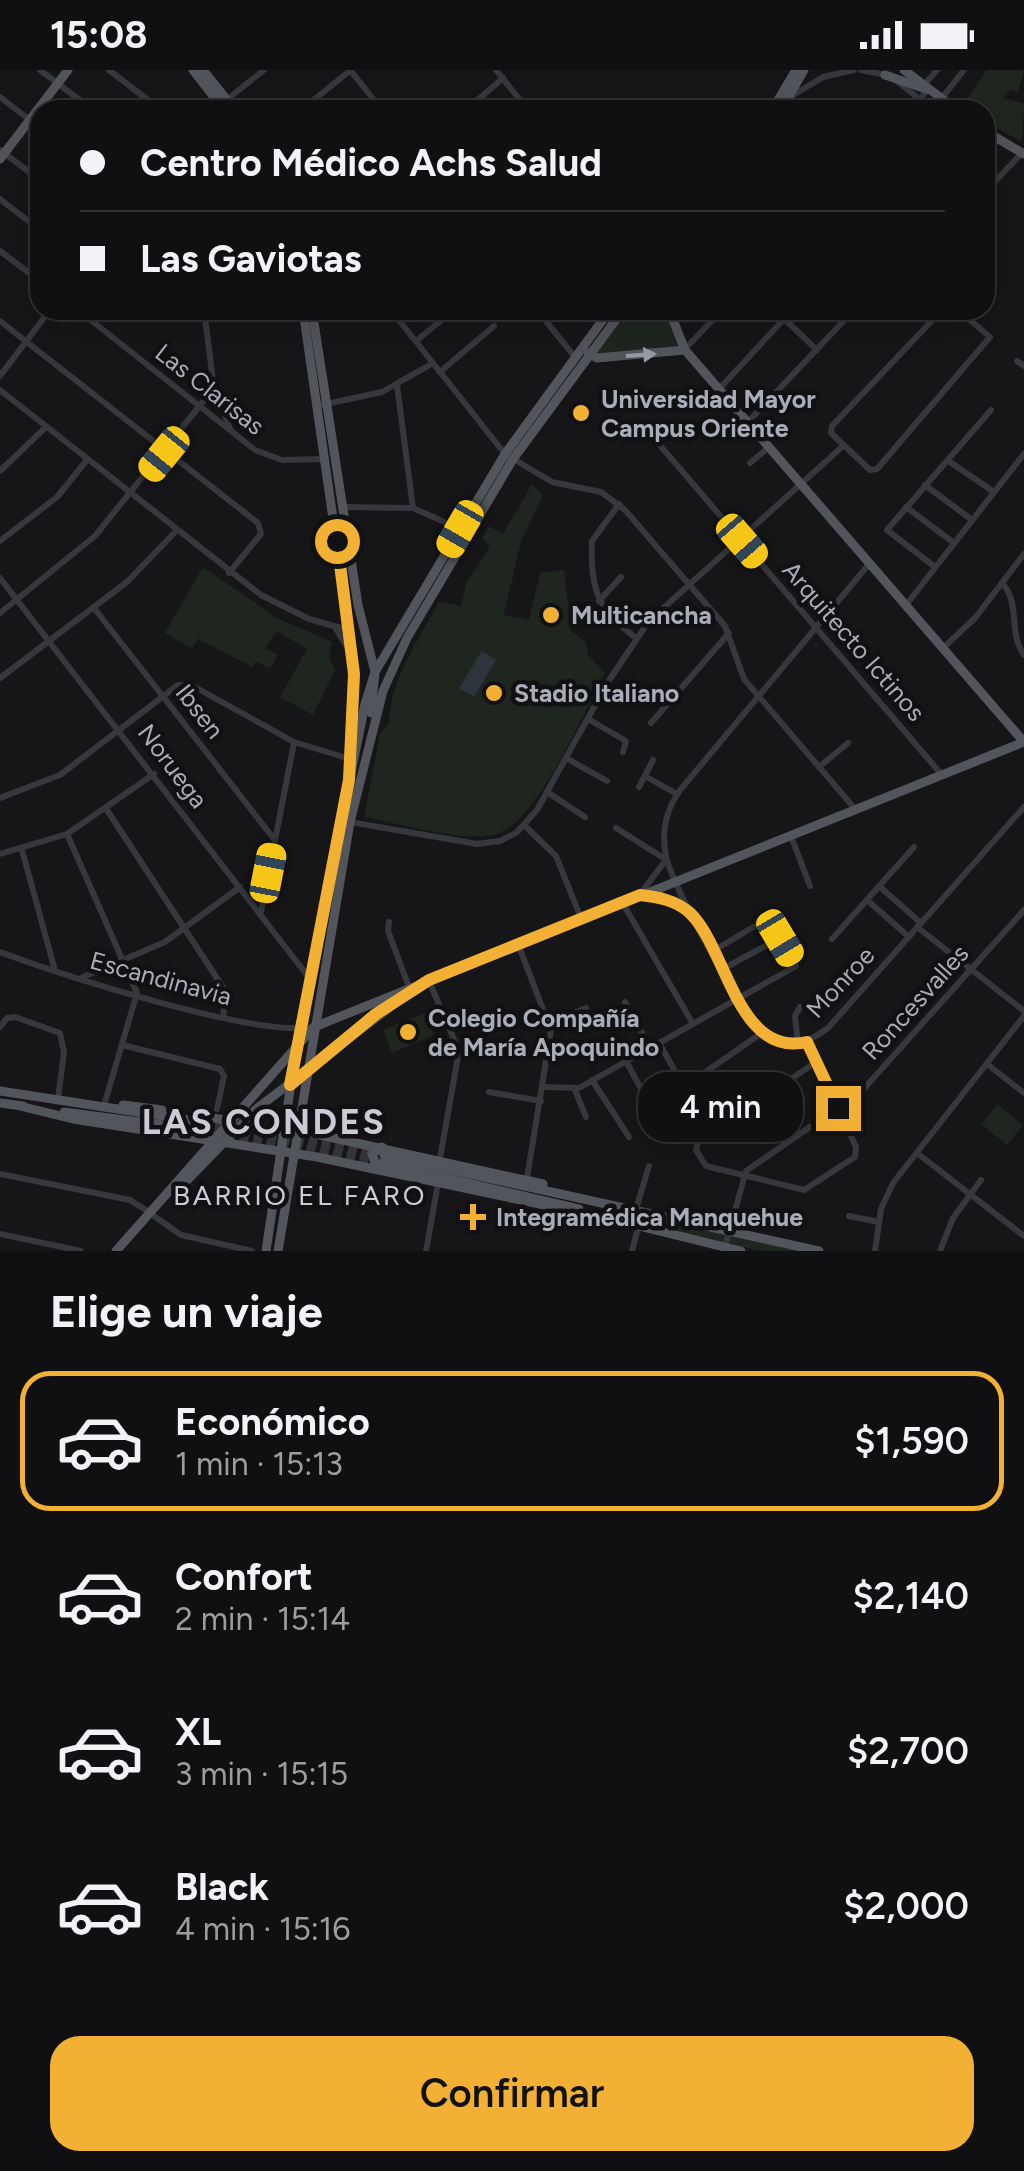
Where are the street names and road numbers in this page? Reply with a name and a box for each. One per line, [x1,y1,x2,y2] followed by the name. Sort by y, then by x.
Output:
[149,337,271,441] street label: Las Clarisas
[776,555,932,727] street label: Arquitecto Ictinos
[169,678,231,744] street label: Ibsen
[132,718,214,814] street label: Noruega
[855,938,975,1066] street label: Roncesvalles
[800,940,880,1024] street label: Monroe
[87,945,235,1011] street label: Escandinavia

